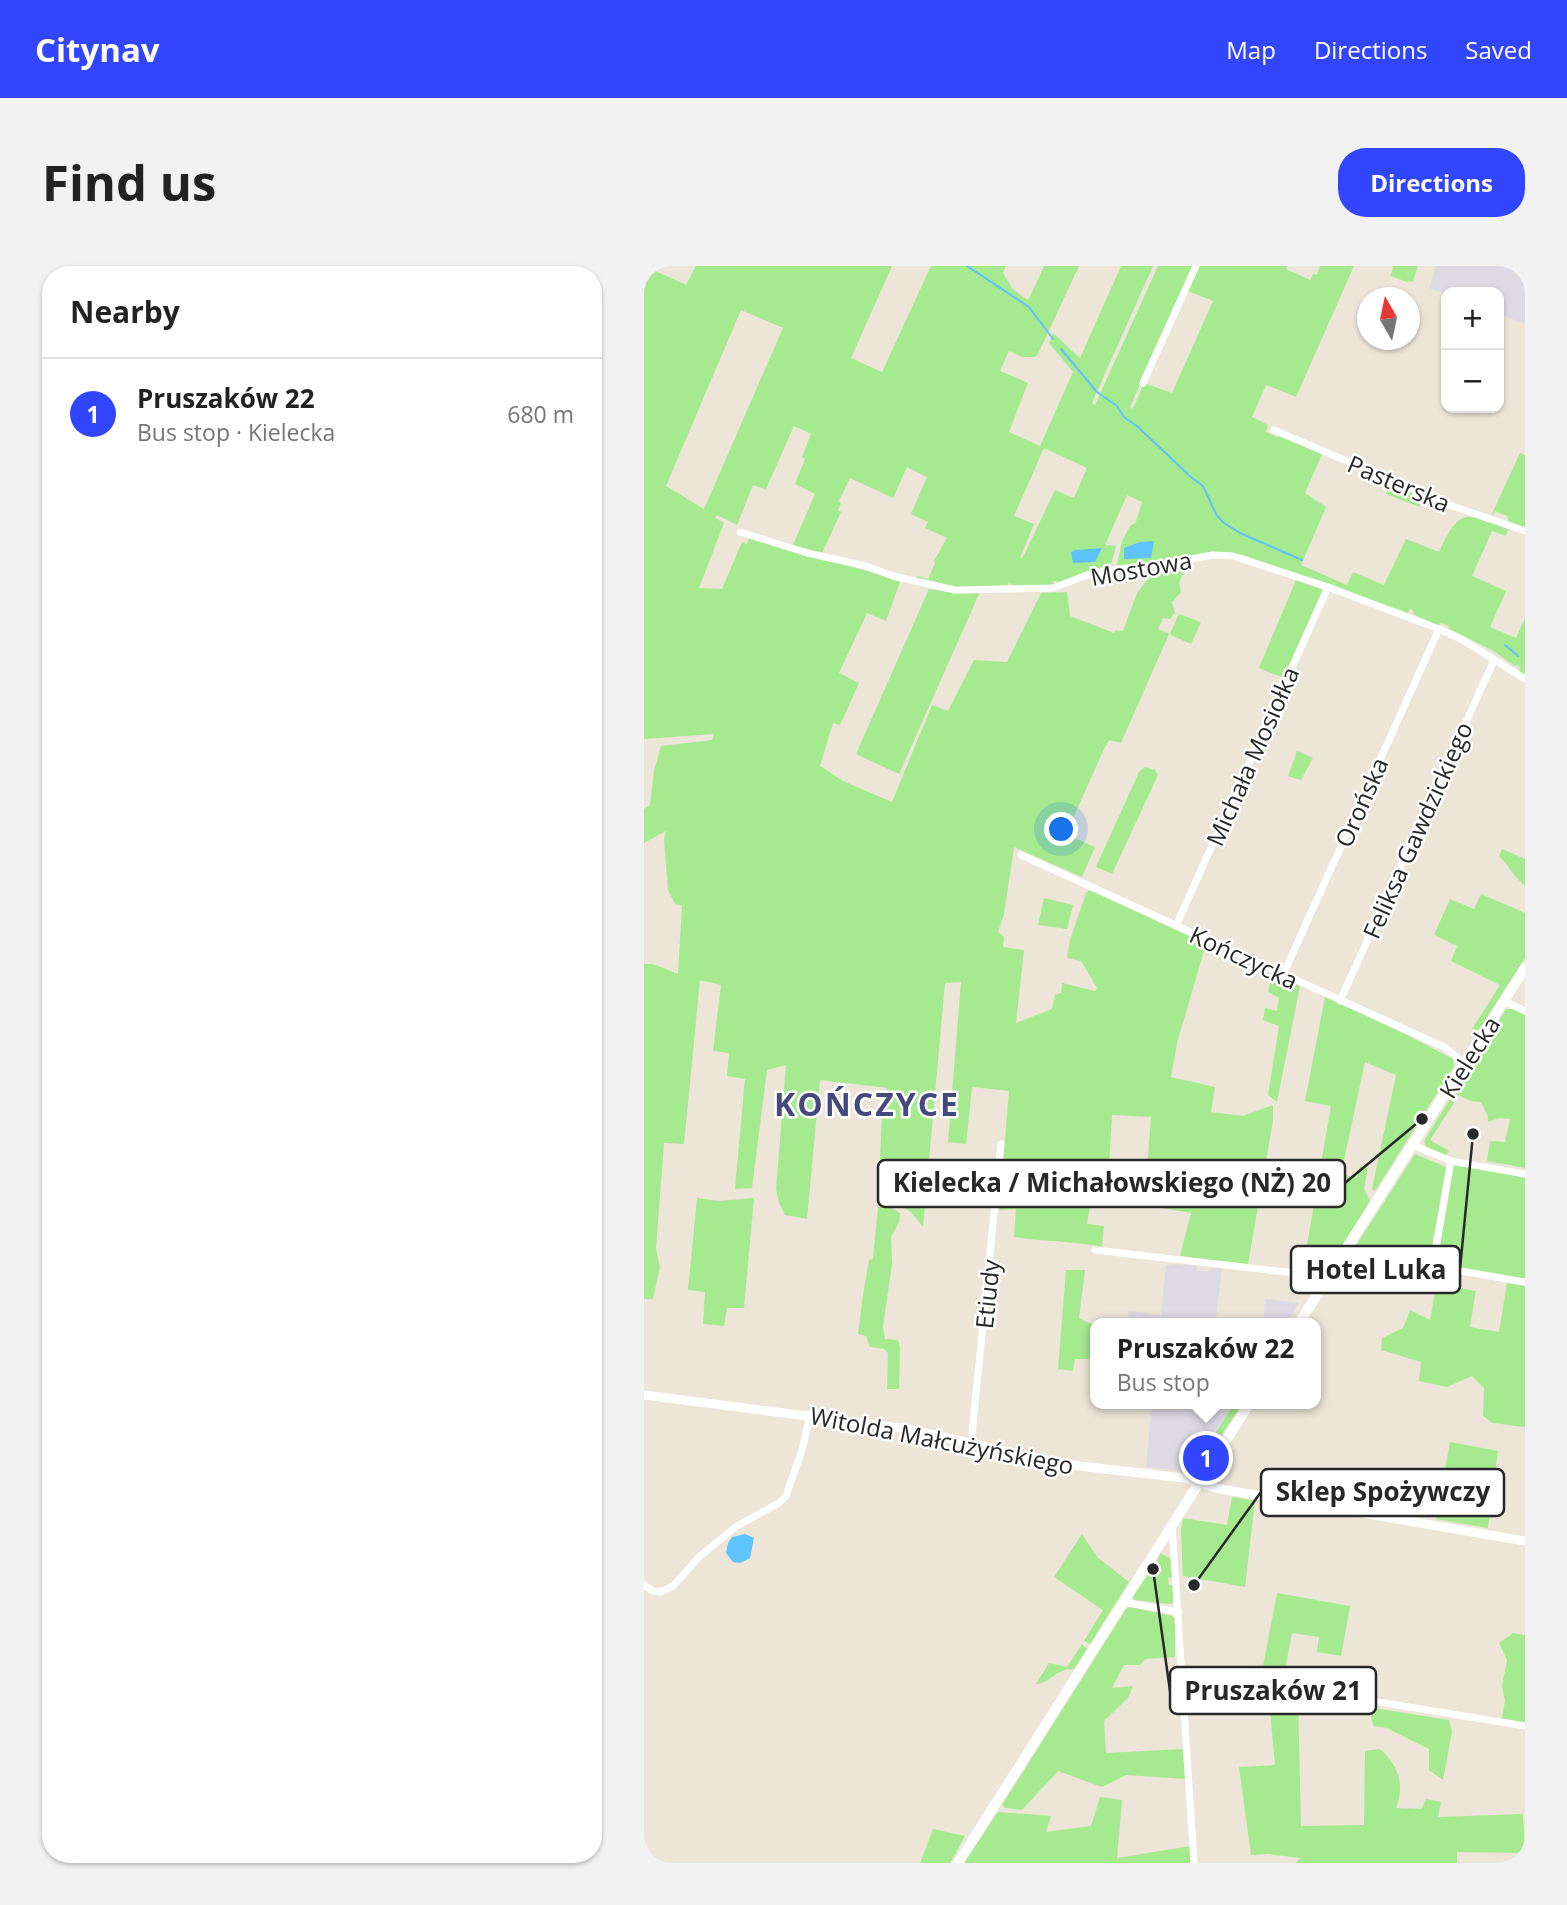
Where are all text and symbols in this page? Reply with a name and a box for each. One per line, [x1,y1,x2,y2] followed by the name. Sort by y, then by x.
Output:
[35,27,160,72] text: Citynav
[1226,33,1276,66] text: Map
[1314,33,1427,66] text: Directions
[1465,33,1532,66] text: Saved
[1338,148,1525,217] button: Directions
[42,149,216,215] text: Find us
[1357,287,1420,350] north arrow
[1441,287,1504,413] map controls
[1441,287,1504,350] button: +
[70,291,180,332] text: Nearby
[1441,350,1504,413] button: −
[137,380,315,416] text: Pruszaków 22
[86,398,100,430] text: 1
[507,398,574,430] text: 680 m
[137,416,335,448] text: Bus stop · Kielecka
[1343,447,1455,519] street label: Pasterska
[1088,543,1194,593] street label: Mostowa
[1198,661,1306,851] street label: Michała Mosiołka
[1354,716,1480,944] street label: Feliksa Gawdzickiego
[1327,752,1395,852] street label: Orońska
[1044,812,1078,846] your location
[1184,918,1304,996] street label: Kończycka
[1431,1010,1507,1104] street label: Kielecka
[774,1082,960,1125] district label: KOŃCZYCE
[878,1160,1345,1207] callout: Kielecka / Michałowskiego (NŻ) 20
[893,1164,1331,1200] text: Kielecka / Michałowskiego (NŻ) 20
[1291,1246,1460,1293] callout: Hotel Luka
[1306,1251,1446,1287] text: Hotel Luka
[967,1257,1007,1330] street label: Etiudy
[1090,1318,1321,1409] popup
[1117,1330,1294,1366] text: Pruszaków 22
[1117,1366,1210,1398] text: Bus stop
[807,1398,1077,1482] street label: Witolda Małcużyńskiego
[1183,1432,1229,1484] pin: 1
[1261,1469,1504,1516] callout: Sklep Spożywczy
[1276,1473,1490,1509] text: Sklep Spożywczy
[1170,1667,1376,1714] callout: Pruszaków 21
[1184,1672,1362,1708] text: Pruszaków 21

